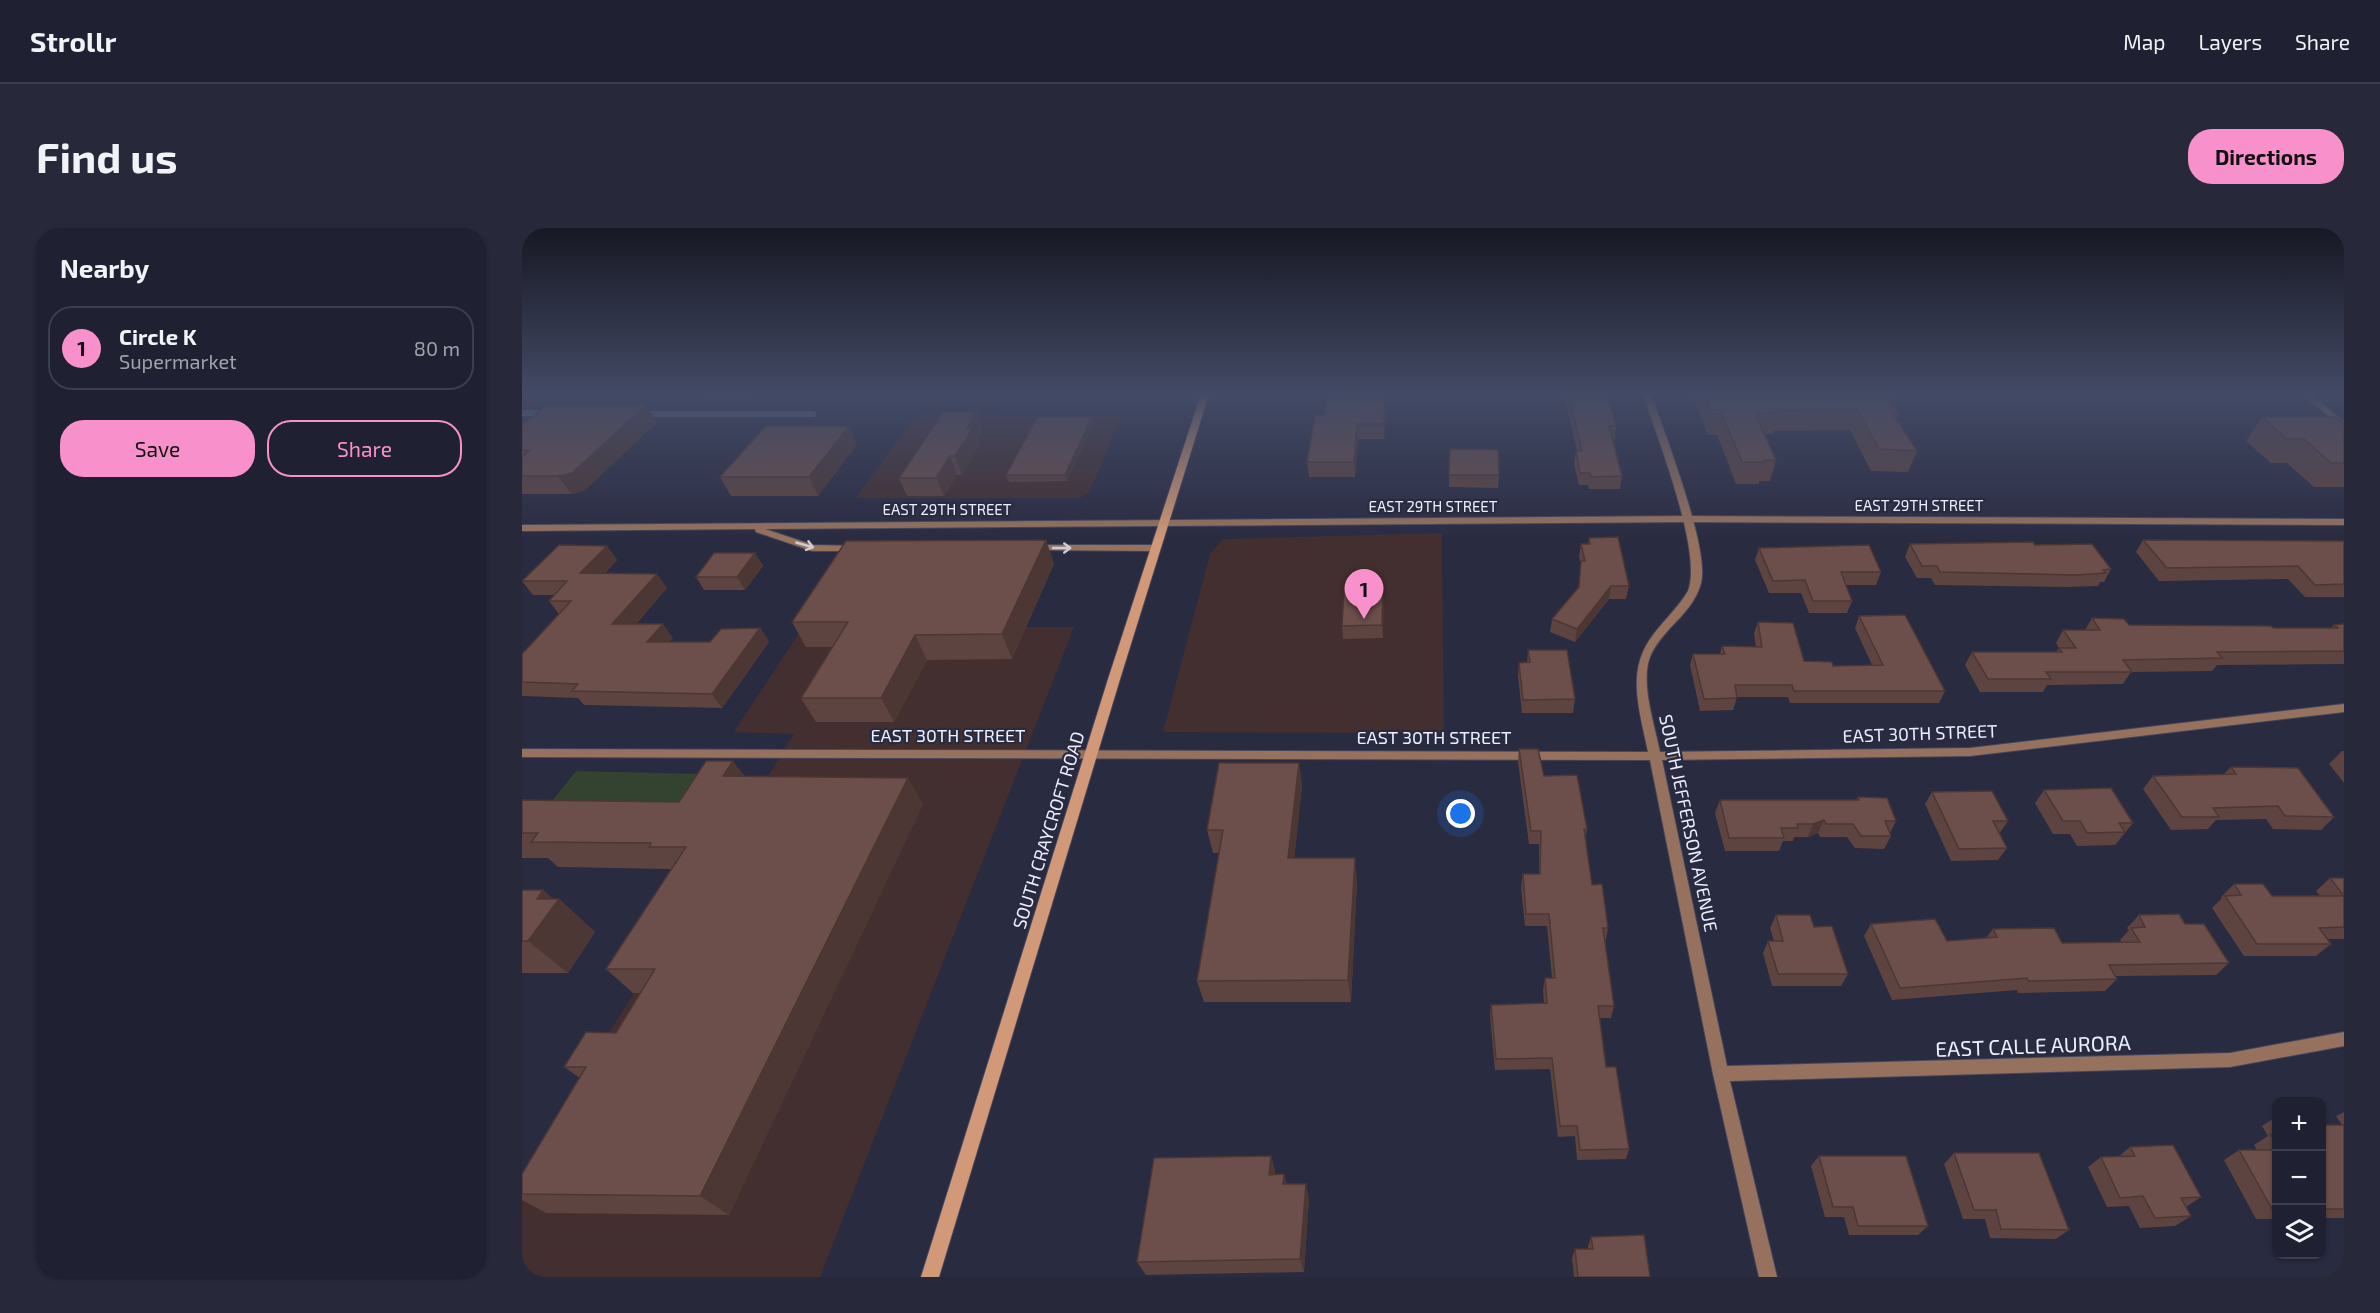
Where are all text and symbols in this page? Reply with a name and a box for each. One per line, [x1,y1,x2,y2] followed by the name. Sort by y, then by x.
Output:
[30,24,116,58] text: Strollr
[2123,29,2165,54] text: Map
[2198,29,2262,54] text: Layers
[2295,29,2350,54] text: Share
[2188,129,2344,184] button: Directions
[36,131,178,181] text: Find us
[60,252,149,283] text: Nearby
[119,323,197,349] text: Circle K
[77,336,86,360] text: 1
[414,336,460,360] text: 80 m
[119,349,237,373] text: Supermarket
[60,420,255,477] button: Save
[267,420,462,477] button: Share
[1855,496,1984,514] street label: EAST 29TH STREET
[1369,497,1498,515] street label: EAST 29TH STREET
[883,500,1012,518] street label: EAST 29TH STREET
[795,540,814,551] one-way arrow
[1052,542,1072,554] one-way arrow
[1344,570,1384,619] pin: 1
[1655,712,1723,934] street label: SOUTH JEFFERSON AVENUE
[1842,719,1998,747] street label: EAST 30TH STREET
[870,724,1026,746] street label: EAST 30TH STREET
[1356,726,1512,748] street label: EAST 30TH STREET
[1007,728,1089,932] street label: SOUTH CRAYCROFT ROAD
[1446,799,1475,828] your location
[1935,1029,2131,1061] street label: EAST CALLE AURORA
[2272,1097,2326,1259] map controls
[2272,1097,2326,1151] button: +
[2272,1151,2326,1205] button: −
[2272,1205,2326,1259] button: layers

